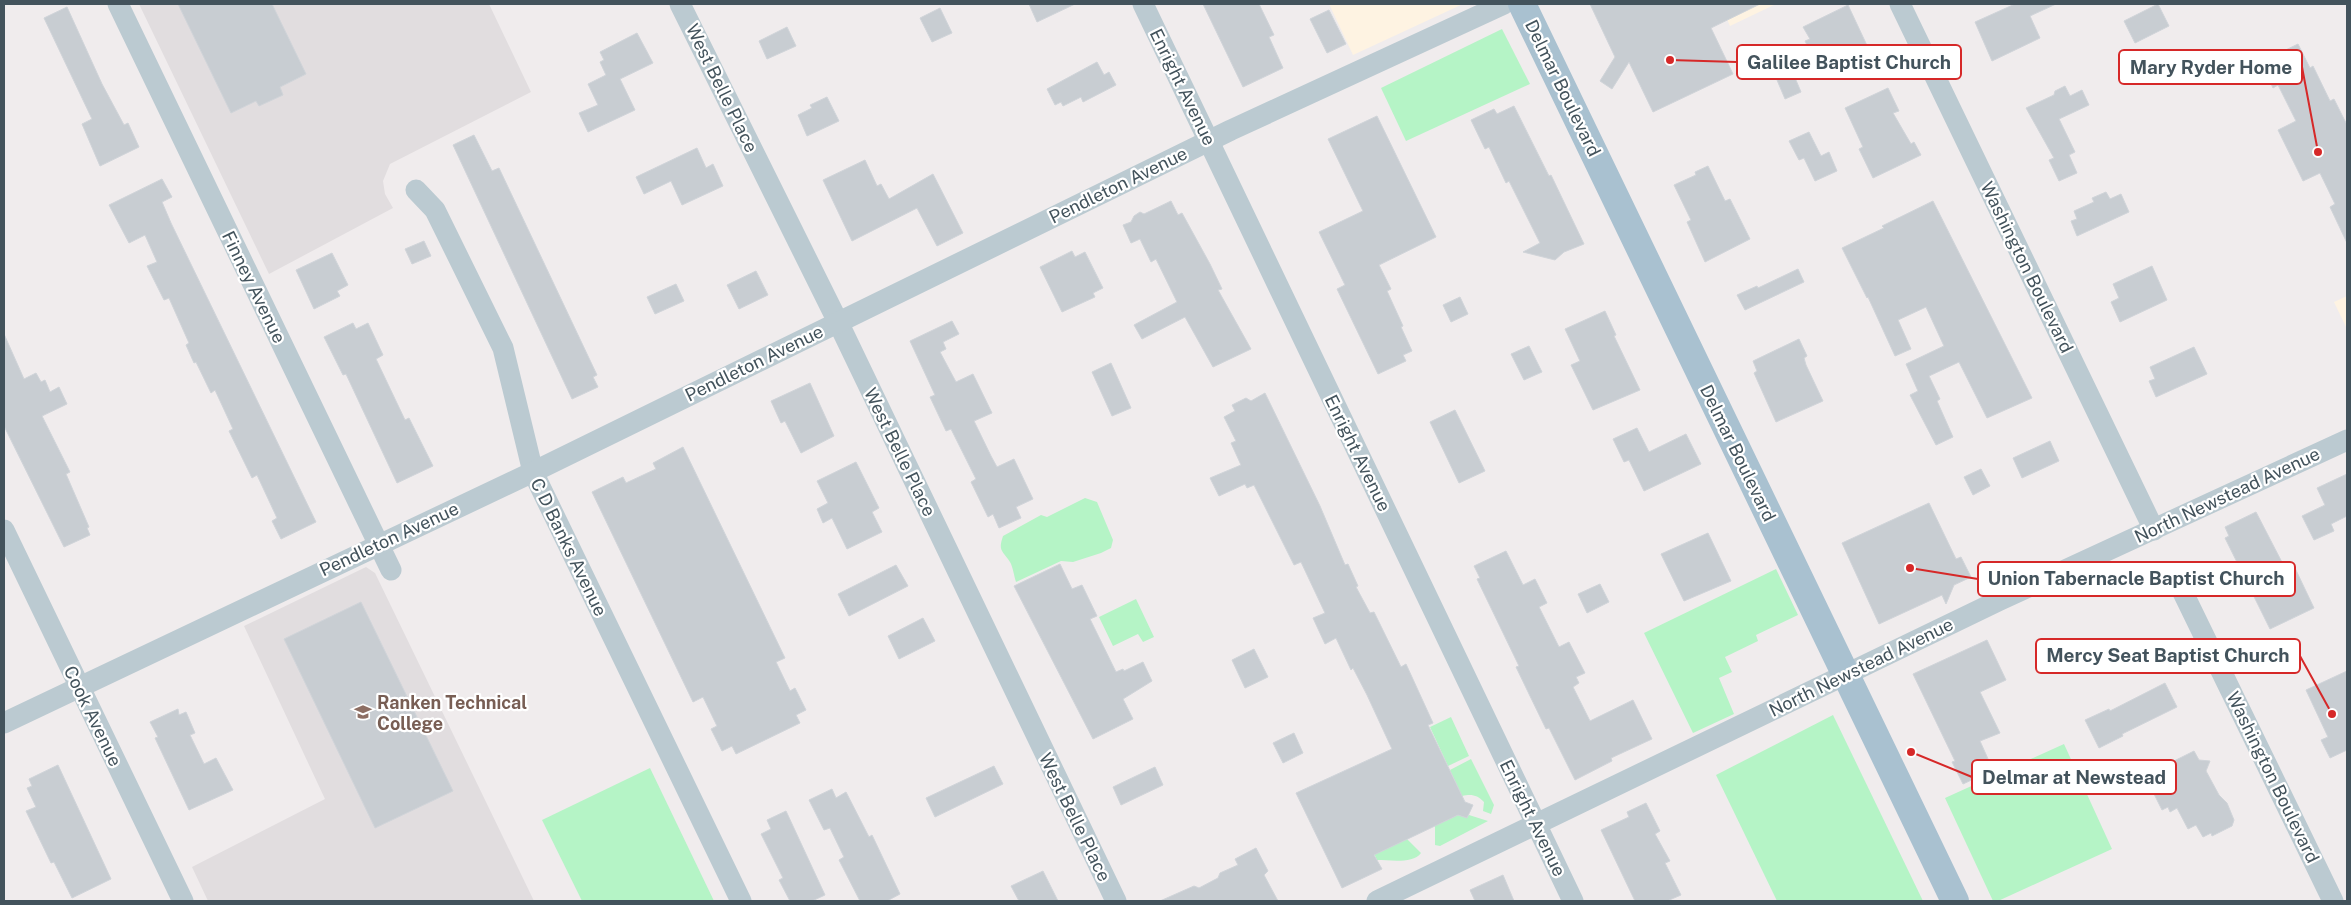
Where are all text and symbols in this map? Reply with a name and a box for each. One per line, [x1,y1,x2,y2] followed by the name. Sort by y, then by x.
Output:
[1521,16,1605,160] street label: Delmar Boulevard
[682,20,762,156] street label: West Belle Place
[1146,25,1220,149] street label: Enright Avenue
[1737,45,1961,79] callout: Galilee Baptist Church
[2119,50,2302,84] callout: Mary Ryder Home
[1747,51,1951,73] text: Galilee Baptist Church
[2130,56,2292,78] text: Mary Ryder Home
[1046,142,1190,228] street label: Pendleton Avenue
[1976,178,2078,356] street label: Washington Boulevard
[218,228,290,346] street label: Finney Avenue
[682,320,826,406] street label: Pendleton Avenue
[1696,381,1780,525] street label: Delmar Boulevard
[860,384,940,520] street label: West Belle Place
[1321,391,1395,515] street label: Enright Avenue
[2131,443,2323,547] street label: North Newstead Avenue
[526,474,612,620] street label: C D Banks Avenue
[316,498,462,580] street label: Pendleton Avenue
[1978,562,2295,596] callout: Union Tabernacle Baptist Church
[1987,567,2285,589] text: Union Tabernacle Baptist Church
[1766,613,1956,721] street label: North Newstead Avenue
[2036,639,2300,673] callout: Mercy Seat Baptist Church
[2046,644,2290,666] text: Mercy Seat Baptist Church
[60,662,126,770] street label: Cook Avenue
[2222,688,2324,866] street label: Washington Boulevard
[377,692,527,734] place label: Ranken Technical College
[353,702,373,722] school or university icon: Ranken Technical College
[1035,749,1115,885] street label: West Belle Place
[1496,756,1570,880] street label: Enright Avenue
[1972,760,2176,794] callout: Delmar at Newstead
[1982,766,2166,788] text: Delmar at Newstead

